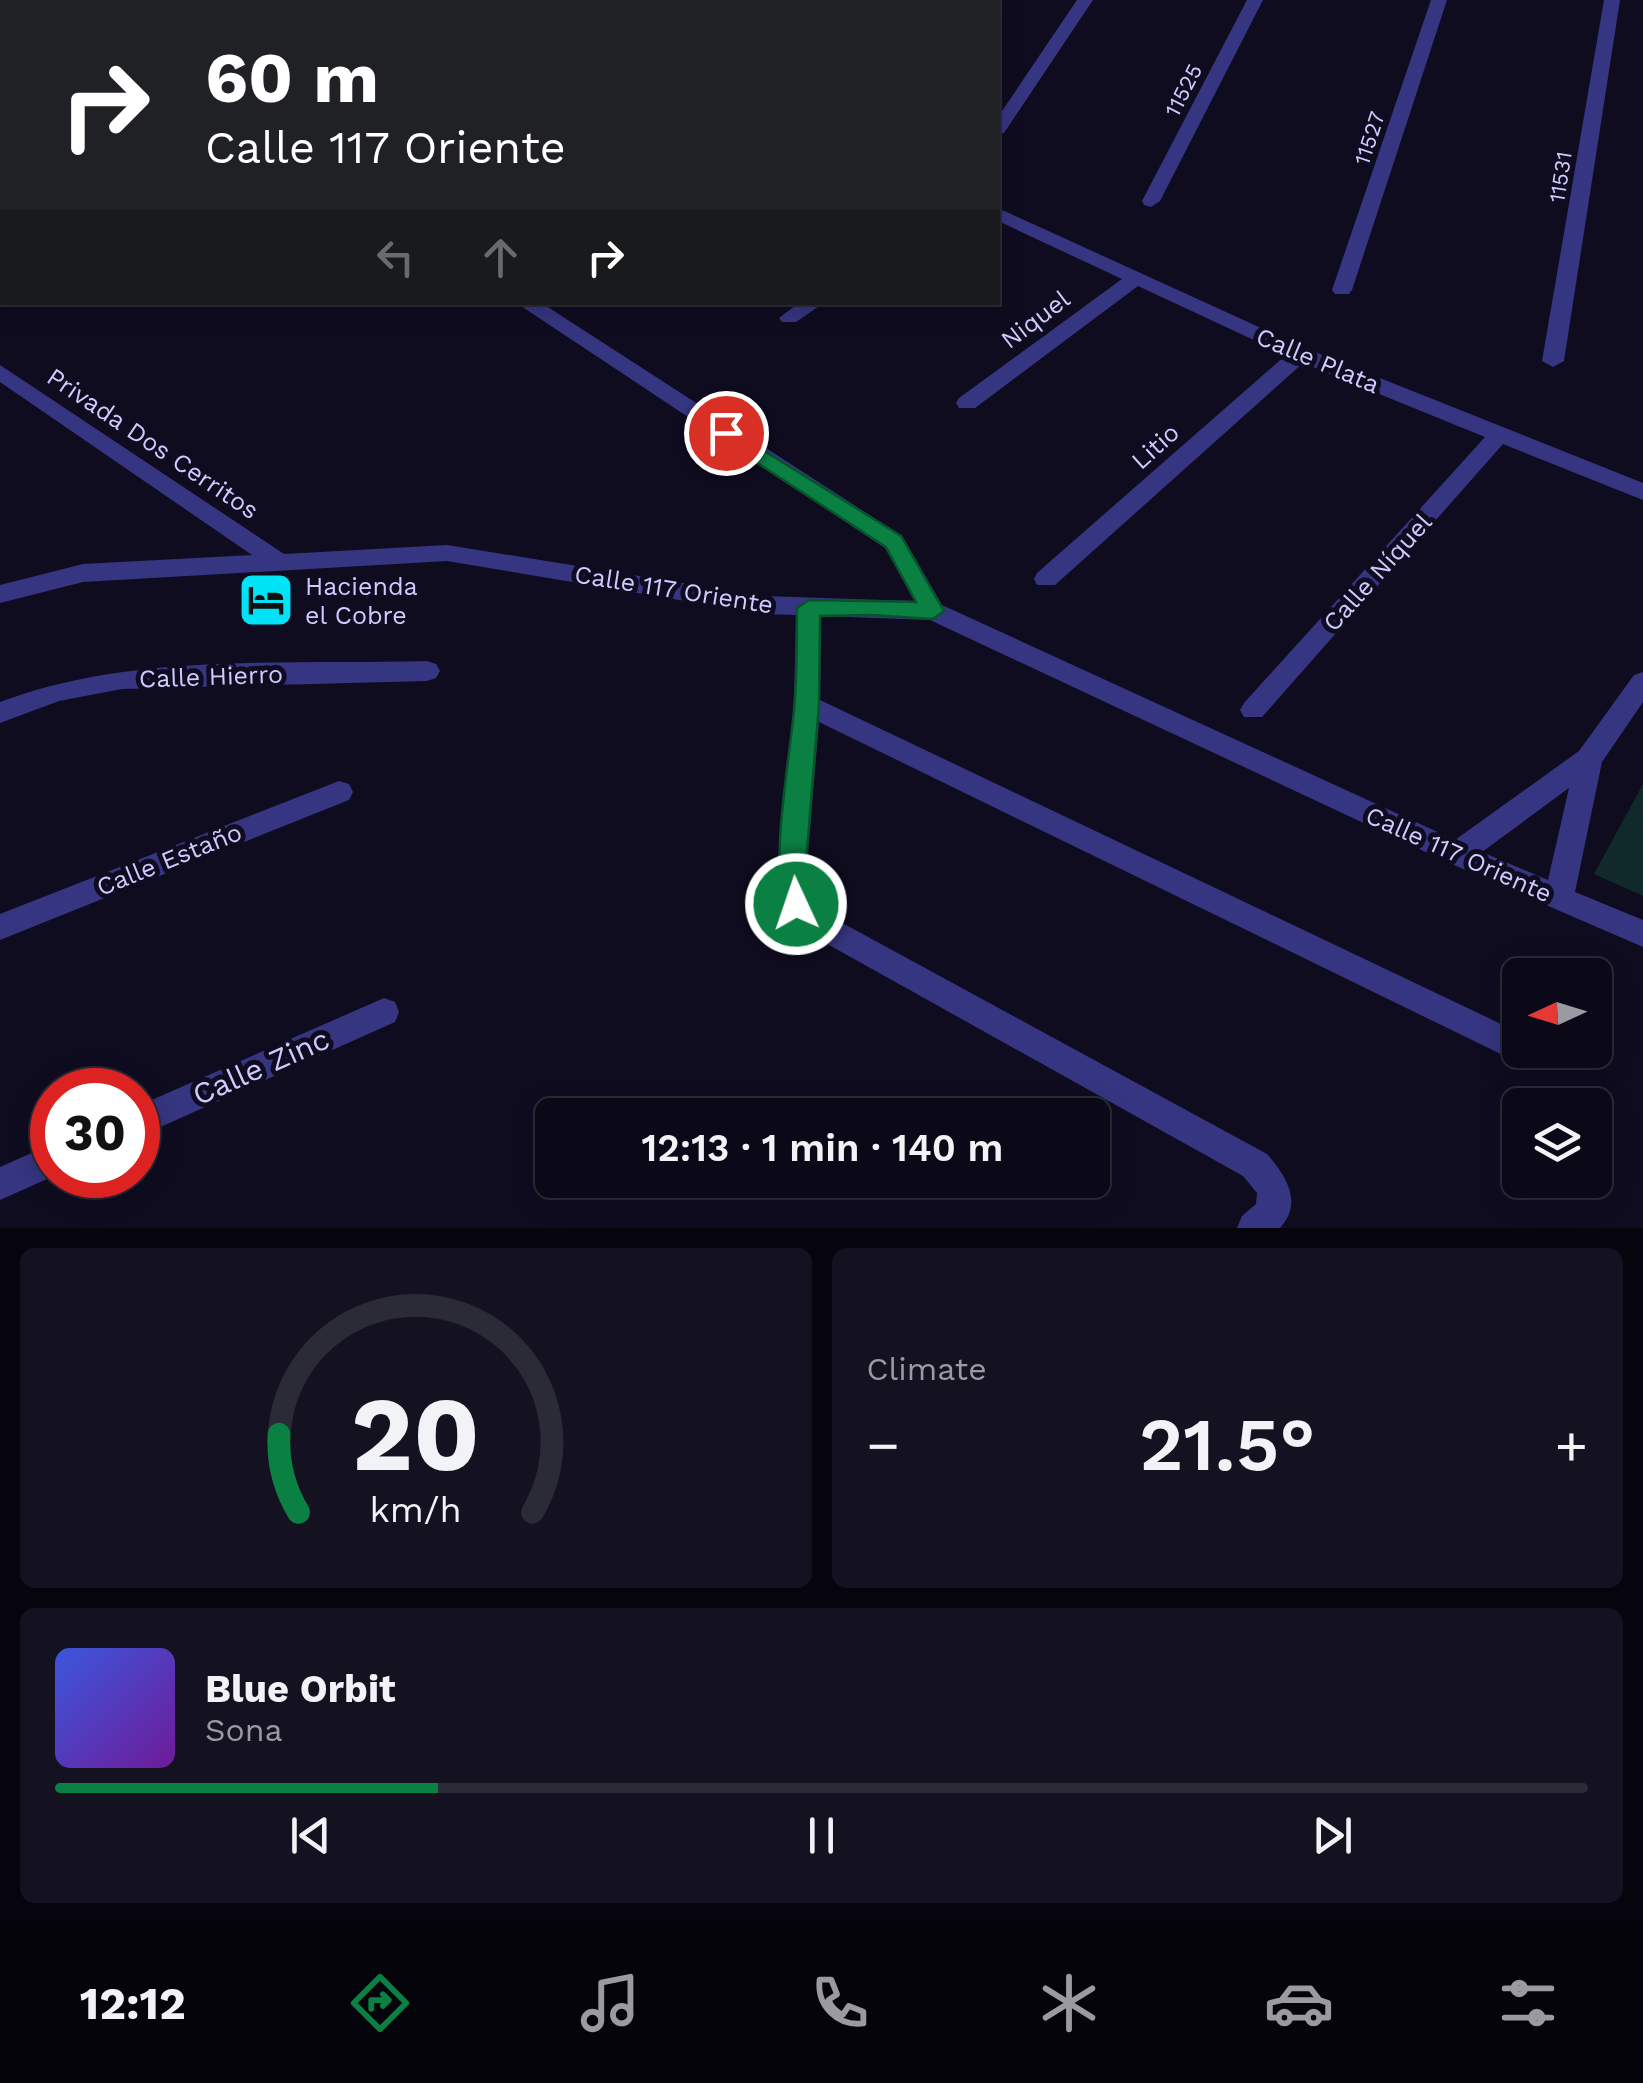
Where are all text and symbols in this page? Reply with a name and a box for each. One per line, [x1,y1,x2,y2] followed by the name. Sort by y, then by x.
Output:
[205,37,379,119] text: 60 m
[40,40,170,170] icon: right
[1160,60,1207,121] street label: 11525
[1349,108,1390,168] street label: 11527
[205,121,566,174] text: Calle 117 Oriente
[1544,150,1577,204] street label: 11531
[368,230,423,285] icon: left
[473,230,528,285] icon: ahead
[578,230,633,285] icon: right
[995,284,1076,355] street label: Niquel
[1252,322,1384,399] street label: Calle Plata
[42,362,264,525] street label: Privada Dos Cerritos
[684,391,769,476] pin
[699,406,754,461] icon: arrive
[1126,418,1185,475] street label: Litio
[1317,507,1438,637] street label: Calle Níquel
[573,559,775,619] street label: Calle 117 Oriente
[236,570,296,630] hotel icon: Hacienda el Cobre
[305,572,418,630] place label: Hacienda el Cobre
[139,659,283,694] street label: Calle Hierro
[1361,800,1556,908] street label: Calle 117 Oriente
[92,817,246,902] street label: Calle Estaño
[744,852,848,956] position arrow
[1502,958,1612,1068] north arrow
[1502,958,1612,1198] map controls
[187,1021,334,1112] street label: Calle Zinc
[30,1068,160,1198] speed limit sign: 30
[1502,1088,1612,1198] button: layers
[641,1126,1004,1170] text: 12:13 · 1 min · 140 m
[867,1350,987,1388] text: Climate
[351,1373,480,1495] text: 20
[1139,1400,1315,1488] text: 21.5°
[867,1413,900,1477] text: −
[1555,1413,1588,1477] text: +
[370,1489,462,1531] text: km/h
[205,1667,396,1711] text: Blue Orbit
[205,1711,283,1749] text: Sona
[283,1808,338,1863] icon: previous
[794,1808,849,1863] icon: pause
[1305,1808,1360,1863] icon: next
[345,1968,415,2038] icon: directions
[575,1968,645,2038] icon: music
[805,1968,875,2038] icon: phone
[1034,1968,1104,2038] icon: climate
[1264,1968,1334,2038] icon: car
[1493,1968,1563,2038] icon: filters
[80,1977,186,2030] text: 12:12

